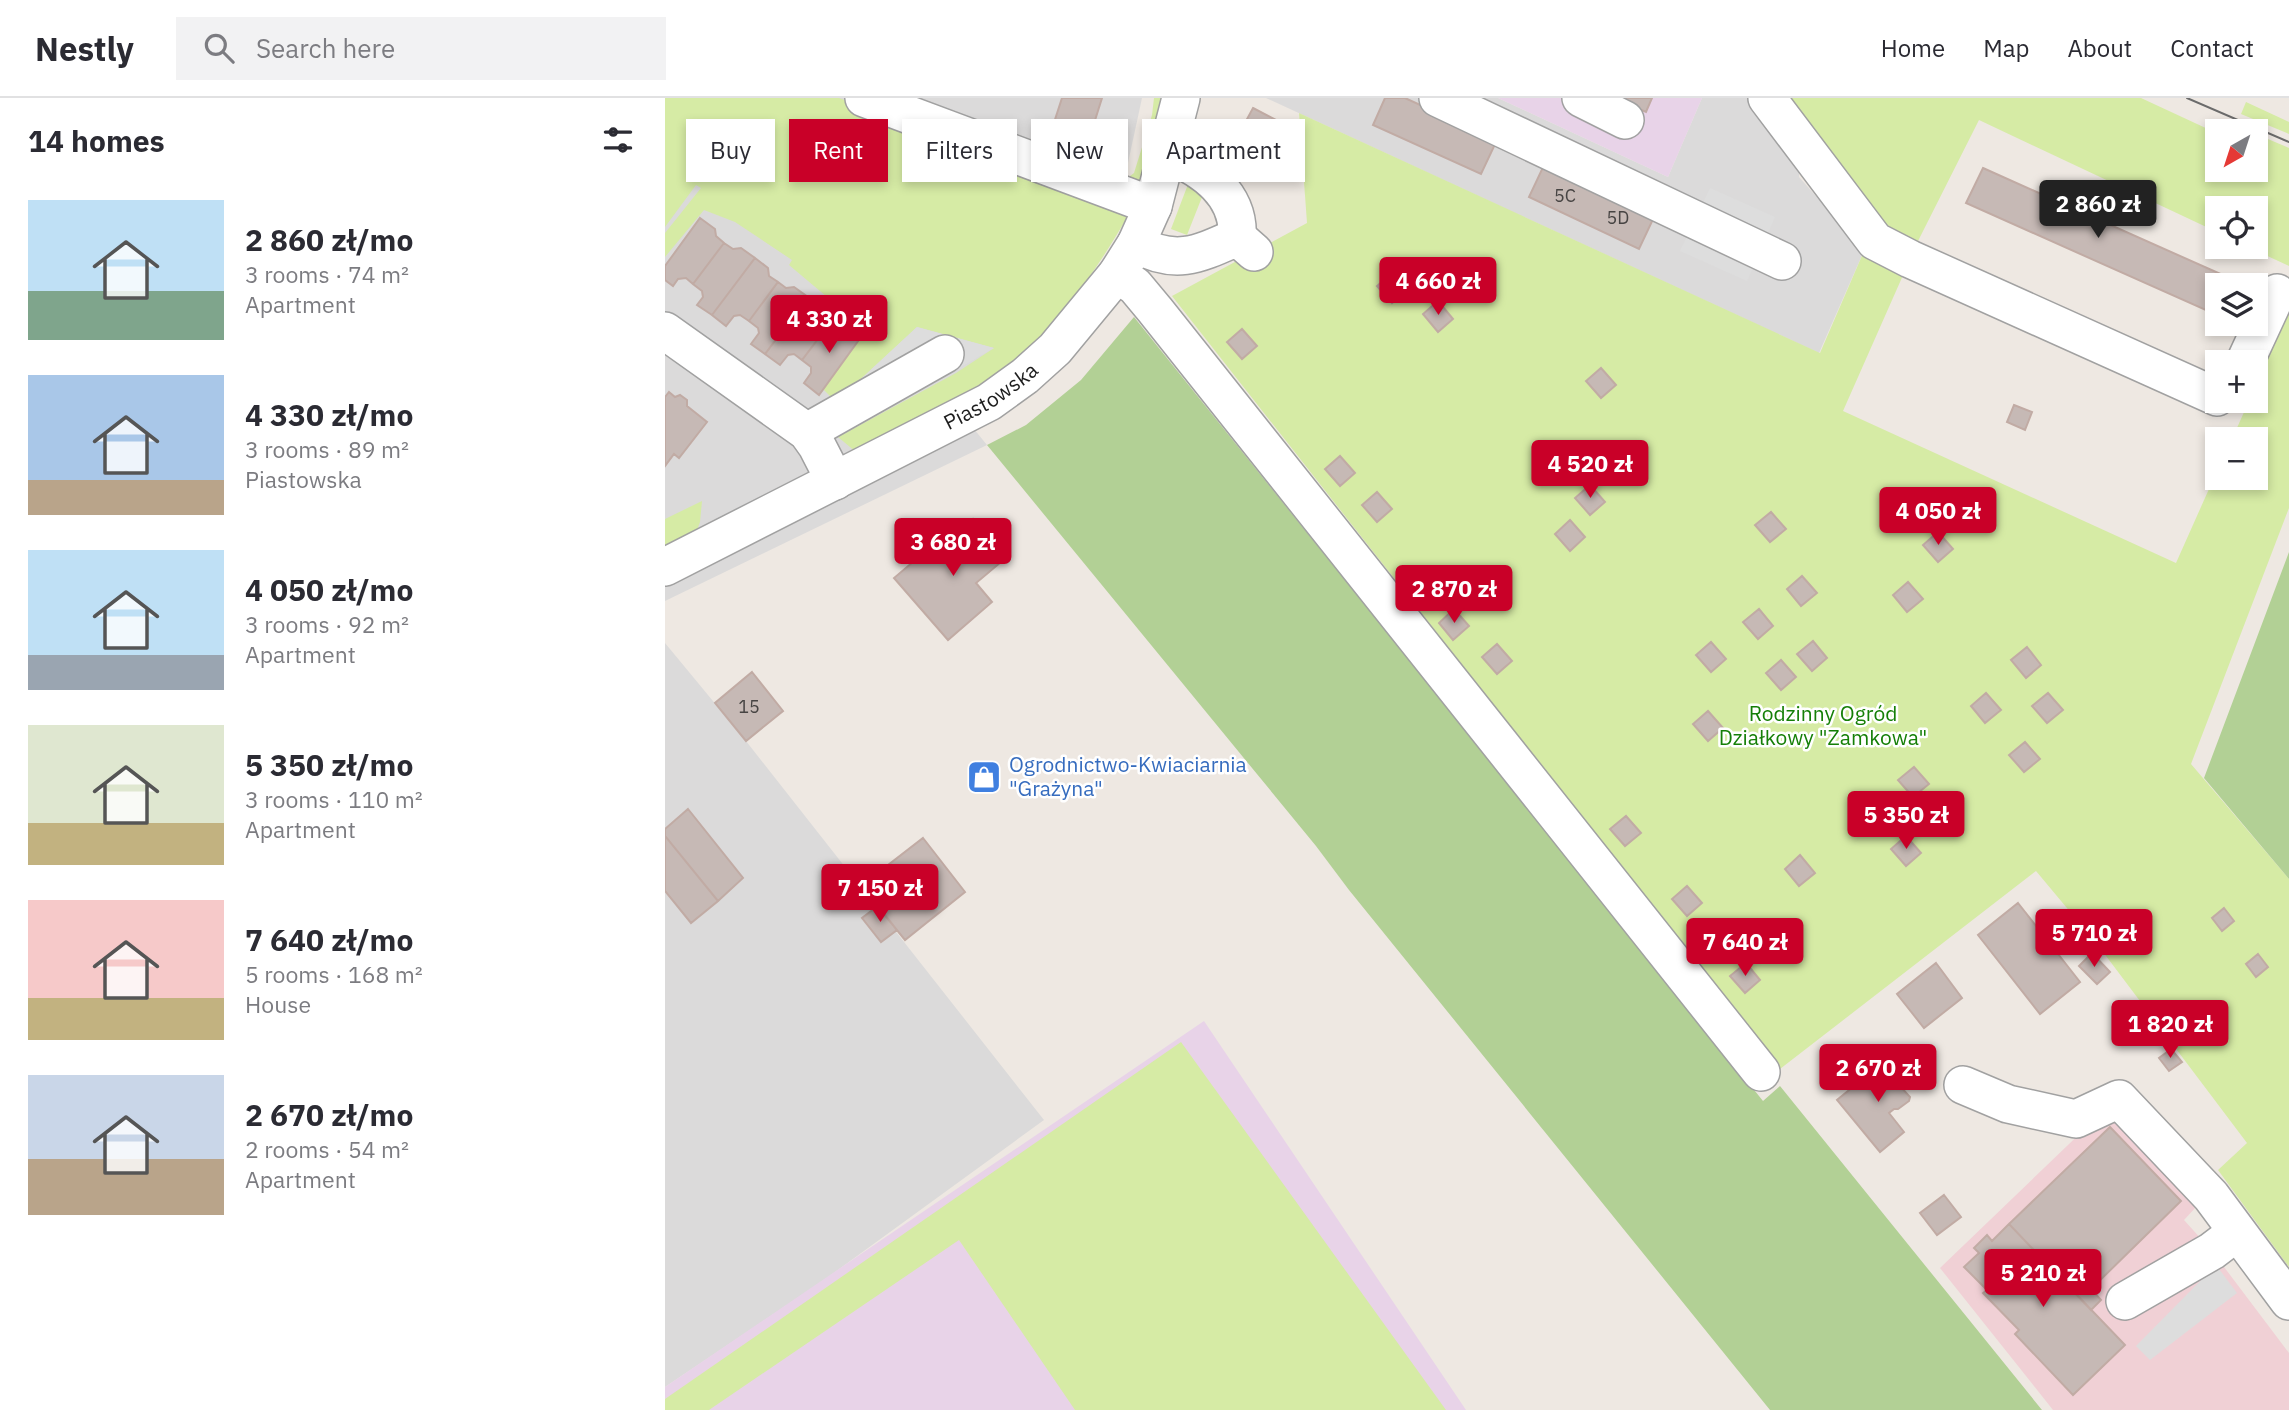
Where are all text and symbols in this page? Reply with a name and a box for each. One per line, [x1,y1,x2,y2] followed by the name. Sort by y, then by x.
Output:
[176,17,666,80] search box
[35,27,134,70] text: Nestly
[200,29,238,67] icon: search
[256,31,395,65] text: Search here
[1881,32,1945,64] text: Home
[1983,32,2029,64] text: Map
[2067,32,2132,64] text: About
[2170,32,2254,64] text: Contact
[686,119,775,182] chip: Buy
[789,119,888,182] chip: Rent
[902,119,1017,182] chip: Filters
[1031,119,1128,182] chip: New
[1142,119,1305,182] chip: Apartment
[2205,119,2268,182] north arrow
[2205,119,2268,490] map controls
[28,121,165,160] text: 14 homes
[599,121,637,159] icon: filters
[2026,180,2170,240] pin: 2 860 zł
[1554,184,1576,207] house number: 5C
[2055,188,2141,218] text: 2 860 zł
[2205,196,2268,259] button: locate
[1607,206,1629,229] house number: 5D
[245,220,413,259] text: 2 860 zł/mo
[84,228,168,312] icon: home
[1366,258,1510,317] pin: 4 660 zł
[245,259,409,289] text: 3 rooms · 74 m²
[1395,265,1481,295] text: 4 660 zł
[2205,273,2268,336] button: layers
[245,289,356,319] text: Apartment
[757,296,901,355] pin: 4 330 zł
[786,303,872,333] text: 4 330 zł
[2205,350,2268,413] button: +
[939,356,1044,436] street label: Piastowska
[245,395,413,434] text: 4 330 zł/mo
[84,403,168,487] icon: home
[2205,427,2268,490] button: −
[245,434,409,464] text: 3 rooms · 89 m²
[1518,440,1662,500] pin: 4 520 zł
[1547,448,1633,478] text: 4 520 zł
[245,464,362,494] text: Piastowska
[1866,488,2010,547] pin: 4 050 zł
[1895,495,1981,525] text: 4 050 zł
[881,518,1025,578] pin: 3 680 zł
[910,526,996,556] text: 3 680 zł
[1382,566,1526,625] pin: 2 870 zł
[245,570,413,609] text: 4 050 zł/mo
[1411,573,1497,603] text: 2 870 zł
[84,578,168,662] icon: home
[245,609,409,639] text: 3 rooms · 92 m²
[245,639,356,669] text: Apartment
[738,695,760,718] house number: 15
[1719,699,1927,751] park label: Rodzinny Ogród Działkowy "Zamkowa"
[245,745,413,784] text: 5 350 zł/mo
[1009,750,1247,802] place label: Ogrodnictwo-Kwiaciarnia "Grażyna"
[84,753,168,837] icon: home
[965,758,1003,796] shop icon: Ogrodnictwo-Kwiaciarnia "Grażyna"
[245,784,423,814] text: 3 rooms · 110 m²
[1834,792,1978,851] pin: 5 350 zł
[1863,799,1949,829] text: 5 350 zł
[245,814,356,844] text: Apartment
[808,864,952,924] pin: 7 150 zł
[837,872,923,902] text: 7 150 zł
[2022,910,2166,969] pin: 5 710 zł
[2051,917,2137,947] text: 5 710 zł
[1673,918,1817,978] pin: 7 640 zł
[245,920,413,959] text: 7 640 zł/mo
[1702,926,1788,956] text: 7 640 zł
[84,928,168,1012] icon: home
[245,959,423,989] text: 5 rooms · 168 m²
[245,989,311,1019] text: House
[2098,1000,2242,1060] pin: 1 820 zł
[2127,1008,2213,1038] text: 1 820 zł
[1806,1044,1950,1104] pin: 2 670 zł
[1835,1052,1921,1082] text: 2 670 zł
[245,1095,413,1134] text: 2 670 zł/mo
[84,1103,168,1187] icon: home
[245,1134,409,1164] text: 2 rooms · 54 m²
[245,1164,356,1194] text: Apartment
[1971,1250,2115,1309] pin: 5 210 zł
[2000,1257,2086,1287] text: 5 210 zł

